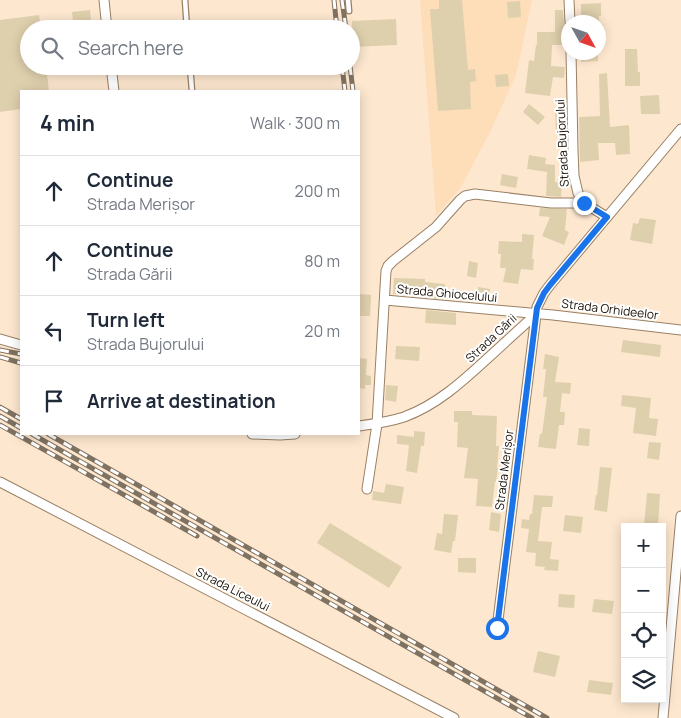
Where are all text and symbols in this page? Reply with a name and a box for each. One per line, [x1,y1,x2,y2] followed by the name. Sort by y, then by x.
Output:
[561,15,606,60] north arrow
[20,20,360,75] search box
[38,34,66,62] icon: search
[78,35,184,61] text: Search here
[551,99,573,187] street label: Strada Bujorului
[40,109,95,137] text: 4 min
[250,112,340,134] text: Walk · 300 m
[87,167,173,193] text: Continue
[40,177,68,205] icon: ahead
[295,180,340,202] text: 200 m
[573,192,596,215] route end
[87,193,195,215] text: Strada Merișor
[87,237,173,263] text: Continue
[40,247,68,275] icon: ahead
[304,250,340,272] text: 80 m
[87,263,173,285] text: Strada Gării
[396,280,498,306] street label: Strada Ghiocelului
[561,295,660,323] street label: Strada Orhideelor
[87,307,165,333] text: Turn left
[462,310,520,366] street label: Strada Gării
[40,317,68,345] icon: left
[304,320,340,342] text: 20 m
[87,333,204,355] text: Strada Bujorului
[40,387,68,415] icon: arrive
[87,388,276,414] text: Arrive at destination
[491,428,517,511] street label: Strada Merișor
[621,523,666,703] map controls
[621,523,666,568] button: +
[193,563,273,615] street label: Strada Liceului
[621,568,666,613] button: −
[621,613,666,658] button: locate
[486,617,509,640] route start
[621,658,666,703] button: layers

